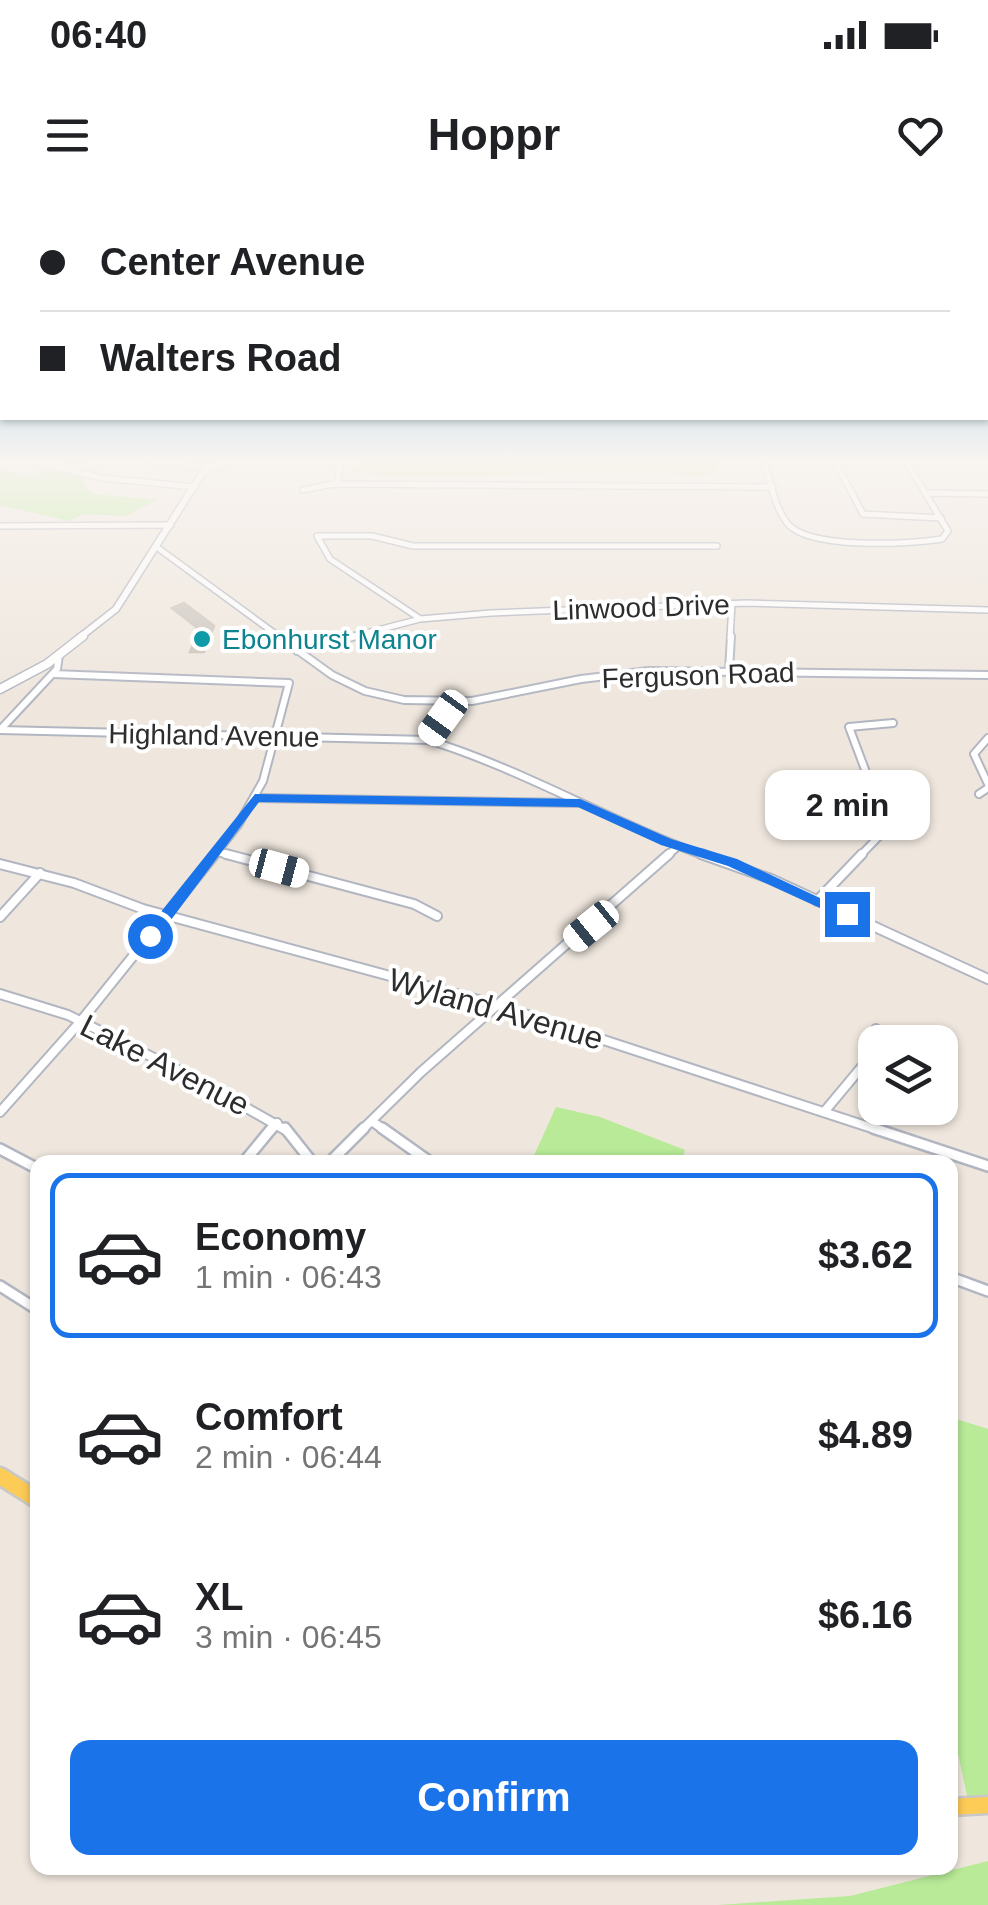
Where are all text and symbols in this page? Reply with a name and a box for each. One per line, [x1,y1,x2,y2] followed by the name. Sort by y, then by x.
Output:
[50,14,147,56] text: 06:40
[40,108,95,163] icon: menu
[893,108,948,163] icon: heart
[428,109,560,160] text: Hoppr
[100,241,365,283] text: Center Avenue
[100,337,341,379] text: Walters Road
[552,589,730,626] street label: Linwood Drive
[222,624,437,655] place label: Ebonhurst Manor
[191,628,213,650] marker: Ebonhurst Manor
[601,657,795,694] street label: Ferguson Road
[413,685,473,751] car
[108,718,320,753] street label: Highland Avenue
[764,769,930,839] callout: 2 min
[806,787,889,823] text: 2 min
[246,846,312,890] car
[825,892,870,937] route end
[558,895,624,957] car
[128,914,173,959] route start
[385,961,607,1057] street label: Wyland Avenue
[75,1007,255,1123] street label: Lake Avenue
[858,1025,958,1125] map controls
[858,1025,958,1125] button: layers
[75,1211,165,1301] icon: car
[195,1216,366,1258] text: Economy
[818,1234,913,1276] text: $3.62
[195,1259,382,1295] text: 1 min · 06:43
[75,1391,165,1481] icon: car
[195,1396,343,1438] text: Comfort
[818,1414,913,1456] text: $4.89
[195,1439,382,1475] text: 2 min · 06:44
[75,1571,165,1661] icon: car
[195,1576,244,1618] text: XL
[818,1594,913,1636] text: $6.16
[195,1619,382,1655] text: 3 min · 06:45
[70,1740,918,1855] button: Confirm

